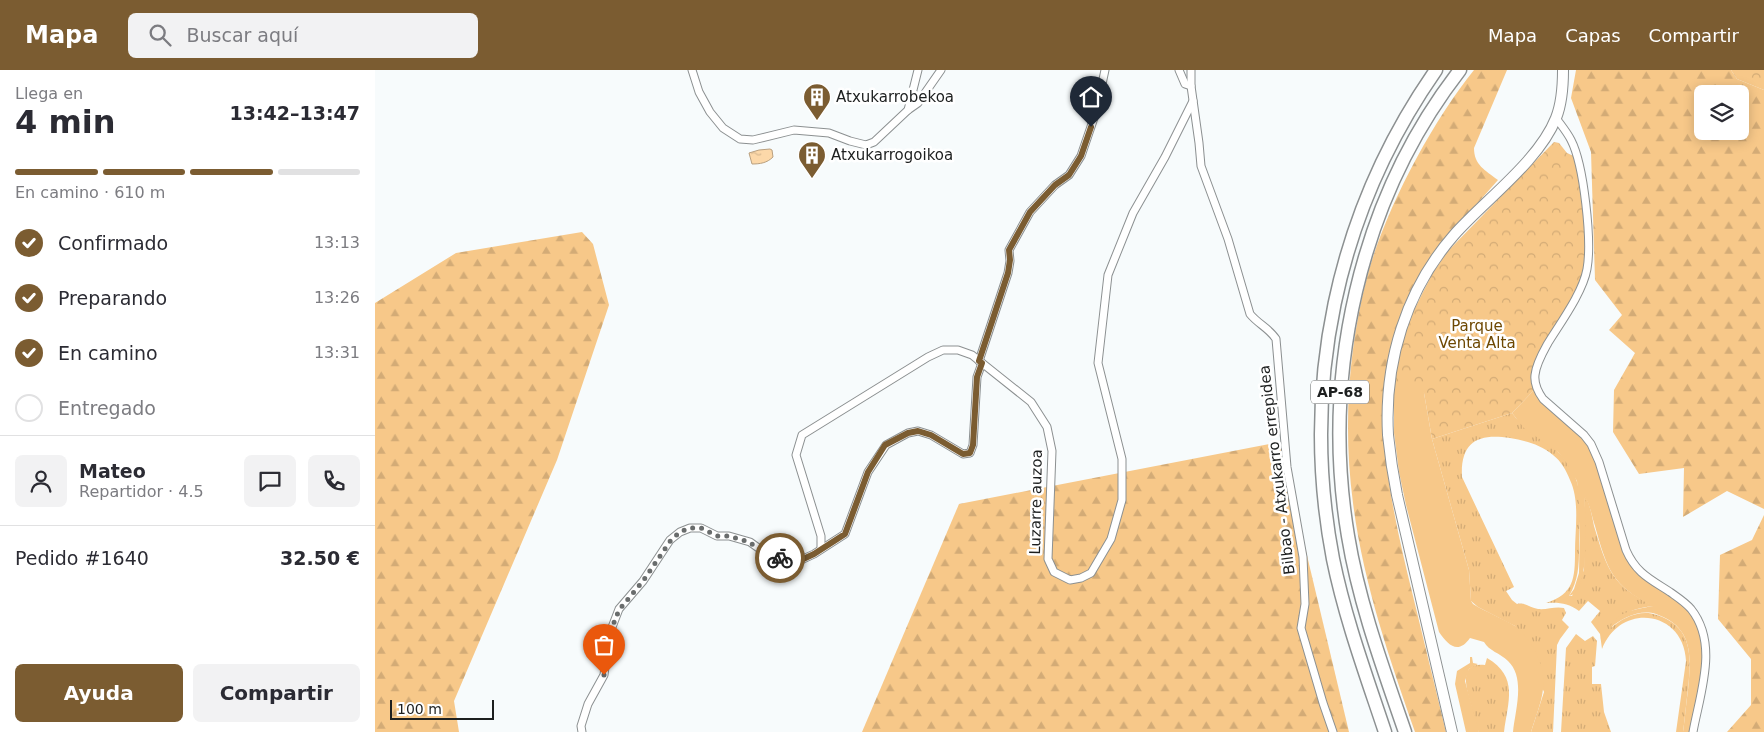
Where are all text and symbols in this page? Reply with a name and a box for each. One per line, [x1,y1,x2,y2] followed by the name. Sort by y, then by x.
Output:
[128,13,478,58] search box
[25,21,98,49] text: Mapa
[146,21,174,49] icon: search
[186,24,298,46] text: Buscar aquí
[1488,25,1537,46] text: Mapa
[1565,25,1621,46] text: Capas
[1649,25,1739,46] text: Compartir
[1070,76,1112,127] pin
[802,82,832,121] building icon: Atxukarrobekoa
[1077,83,1105,111] icon: home
[15,84,83,103] text: Llega en
[1694,85,1749,140] map controls
[1694,85,1749,140] button: layers
[836,88,954,106] place label: Atxukarrobekoa
[230,102,360,124] text: 13:42–13:47
[15,103,116,141] text: 4 min
[797,140,827,179] building icon: Atxukarrogoikoa
[831,146,953,164] place label: Atxukarrogoikoa
[15,183,165,202] text: En camino · 610 m
[15,229,43,257] icon: check
[58,232,168,254] text: Confirmado
[314,233,360,252] text: 13:13
[15,284,43,312] icon: check
[58,287,167,309] text: Preparando
[314,288,360,307] text: 13:26
[1438,317,1516,352] park label: Parque Venta Alta
[15,339,43,367] icon: check
[58,342,158,364] text: En camino
[314,343,360,362] text: 13:31
[1255,364,1299,576] street label: Bilbao - Atxukarro errepidea
[1311,381,1369,404] road number: AP-68
[58,397,156,419] text: Entregado
[1026,449,1046,555] street label: Luzarre auzoa
[15,455,67,507] button: person
[244,455,296,507] button: chat
[308,455,360,507] button: phone
[79,460,146,482] text: Mateo
[79,482,204,501] text: Repartidor · 4.5
[755,533,805,583] courier
[766,544,794,572] icon: bike
[15,547,149,569] text: Pedido #1640
[280,547,360,569] text: 32.50 €
[583,624,625,675] pin
[590,631,618,659] icon: bag
[15,664,183,722] button: Ayuda
[193,664,360,722] button: Compartir
[390,697,494,720] scale bar
[397,701,442,717] text: 100 m

